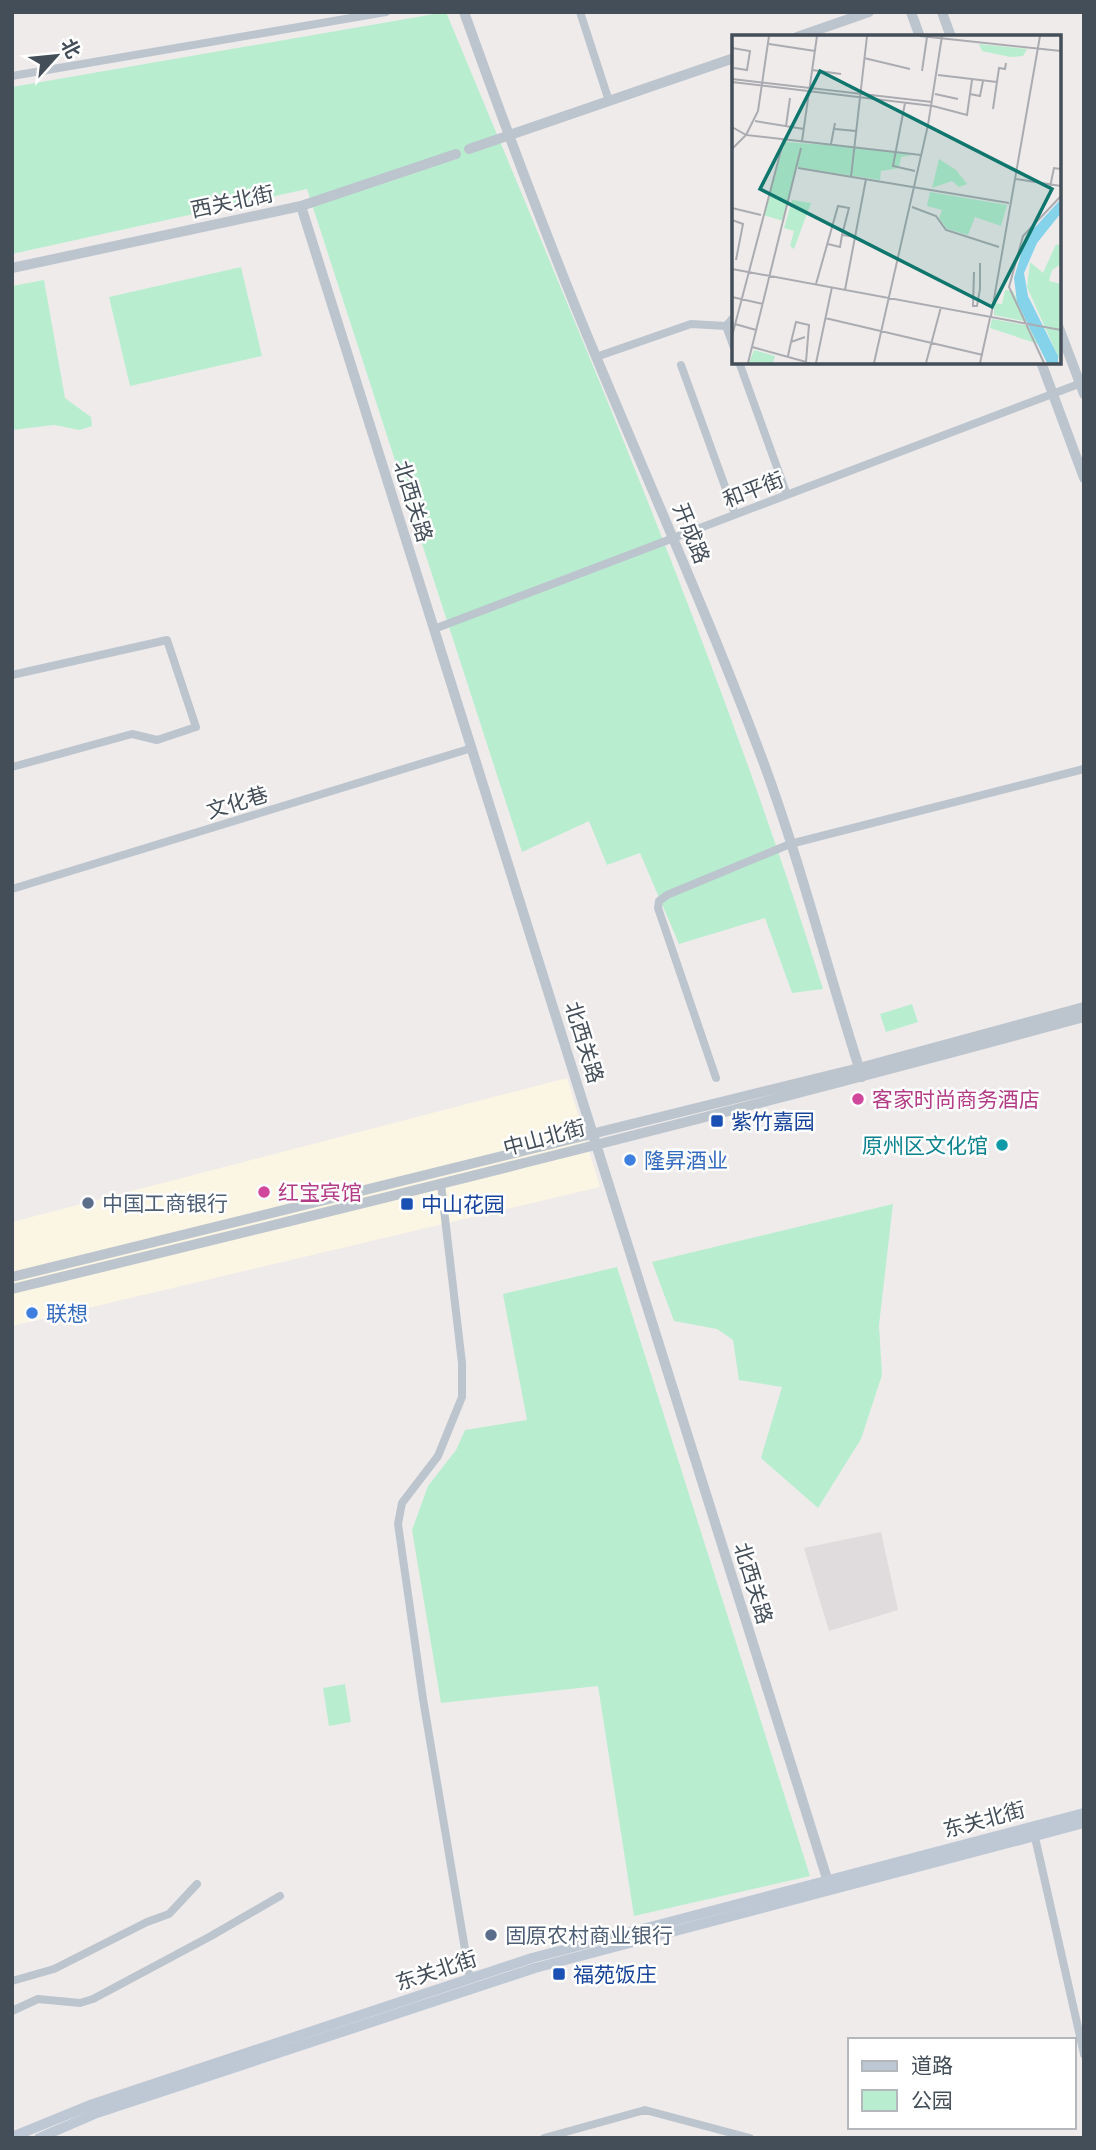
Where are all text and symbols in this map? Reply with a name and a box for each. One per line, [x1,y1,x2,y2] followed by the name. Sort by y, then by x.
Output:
[21,21,91,91] north arrow
[57,34,86,62] text: 北
[732,35,1061,364] inset map
[188,180,276,222] street label: 西关北街
[389,457,439,545] street label: 北西关路
[719,466,787,512] street label: 和平街
[668,499,716,567] street label: 开成路
[203,780,271,824] street label: 文化巷
[560,998,610,1086] street label: 北西关路
[872,1086,1040,1112] place label: 客家时尚商务酒店
[850,1091,866,1107] marker: 客家时尚商务酒店
[731,1108,815,1134] place label: 紫竹嘉园
[709,1113,725,1129] marker: 紫竹嘉园
[500,1114,588,1160] street label: 中山北街
[862,1132,988,1158] place label: 原州区文化馆
[994,1137,1010,1153] marker: 原州区文化馆
[644,1147,728,1173] place label: 隆昇酒业
[622,1152,638,1168] marker: 隆昇酒业
[278,1179,362,1205] place label: 红宝宾馆
[256,1184,272,1200] marker: 红宝宾馆
[102,1190,228,1216] place label: 中国工商银行
[421,1191,505,1217] place label: 中山花园
[80,1195,96,1211] marker: 中国工商银行
[399,1196,415,1212] marker: 中山花园
[46,1300,88,1326] place label: 联想
[24,1305,40,1321] marker: 联想
[729,1539,779,1627] street label: 北西关路
[940,1796,1028,1842] street label: 东关北街
[505,1922,673,1948] place label: 固原农村商业银行
[483,1927,499,1943] marker: 固原农村商业银行
[392,1945,480,1995] street label: 东关北街
[573,1961,657,1987] place label: 福苑饭庄
[551,1966,567,1982] marker: 福苑饭庄
[848,2038,1075,2129] legend
[911,2052,953,2078] text: 道路
[911,2087,953,2113] text: 公园

